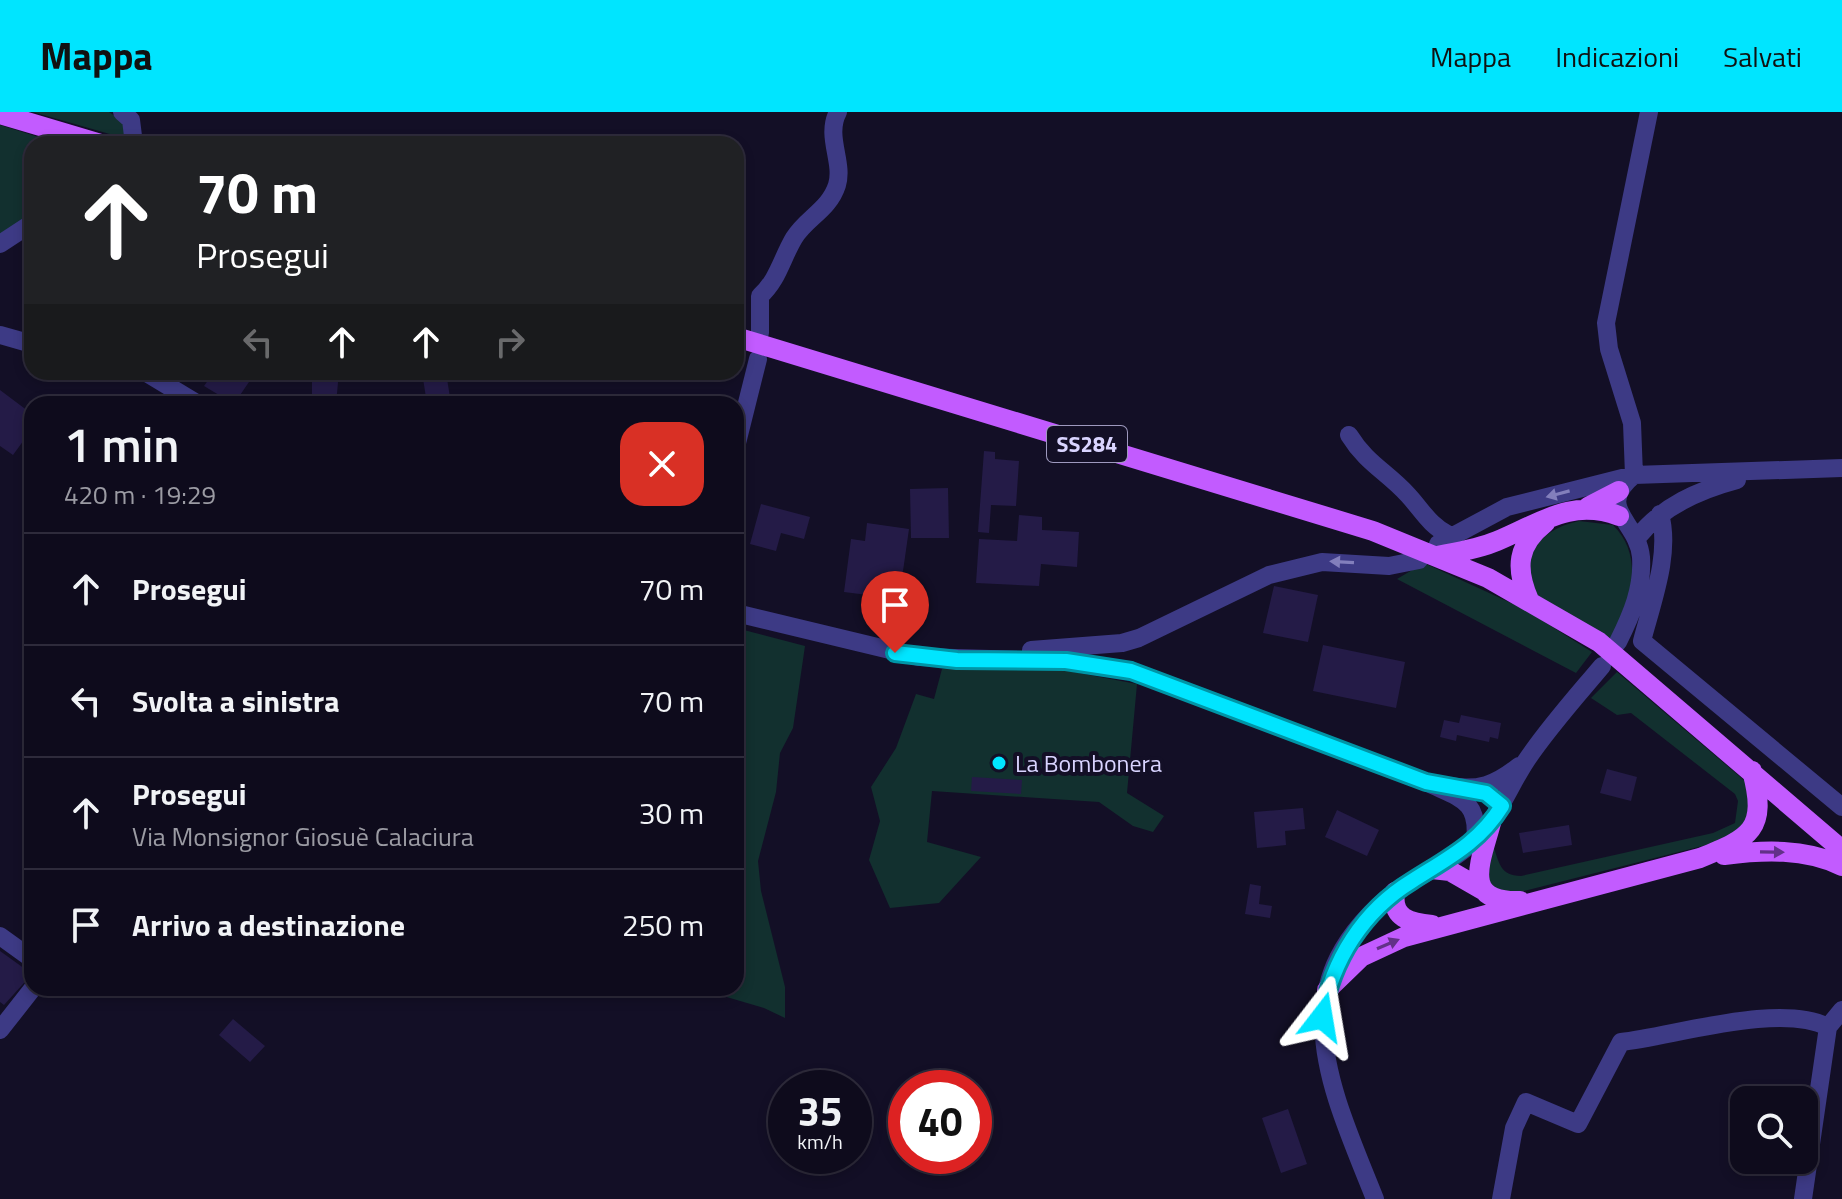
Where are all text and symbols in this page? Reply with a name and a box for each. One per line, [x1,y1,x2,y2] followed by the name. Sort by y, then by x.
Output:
[40,27,153,85] text: Mappa
[1430,35,1511,78] text: Mappa
[1555,35,1679,78] text: Indicazioni
[1723,35,1802,78] text: Salvati
[196,150,318,235] text: 70 m
[64,168,168,272] icon: ahead
[196,227,329,282] text: Prosegui
[236,320,280,364] icon: left
[320,320,364,364] icon: ahead
[404,320,448,364] icon: ahead
[488,320,532,364] icon: right
[64,408,179,481] text: 1 min
[620,422,704,506] button: close
[1047,426,1127,462] road number: SS284
[64,475,216,514] text: 420 m · 19:29
[1546,488,1571,500] one-way arrow
[1329,556,1354,569] one-way arrow
[132,566,247,612] text: Prosegui
[639,566,704,612] text: 70 m
[64,567,108,611] icon: ahead
[861,571,929,653] pin
[873,583,917,627] icon: arrive
[132,678,340,724] text: Svolta a sinistra
[639,678,704,724] text: 70 m
[64,679,108,723] icon: left
[1015,745,1162,781] place label: La Bombonera
[990,754,1008,772] marker: La Bombonera
[132,771,247,817] text: Prosegui
[639,790,704,836] text: 30 m
[64,791,108,835] icon: ahead
[132,817,474,856] text: Via Monsignor Giosuè Calaciura
[1760,845,1785,858] one-way arrow
[132,902,405,948] text: Arrivo a destinazione
[622,902,704,948] text: 250 m
[64,903,108,947] icon: arrive
[1377,937,1400,950] one-way arrow
[1280,975,1364,1059] position arrow
[888,1070,992,1174] speed limit sign: 40
[798,1081,842,1142] text: 35
[1730,1086,1818,1174] map controls
[1730,1086,1818,1174] button: search
[797,1126,843,1157] text: km/h

